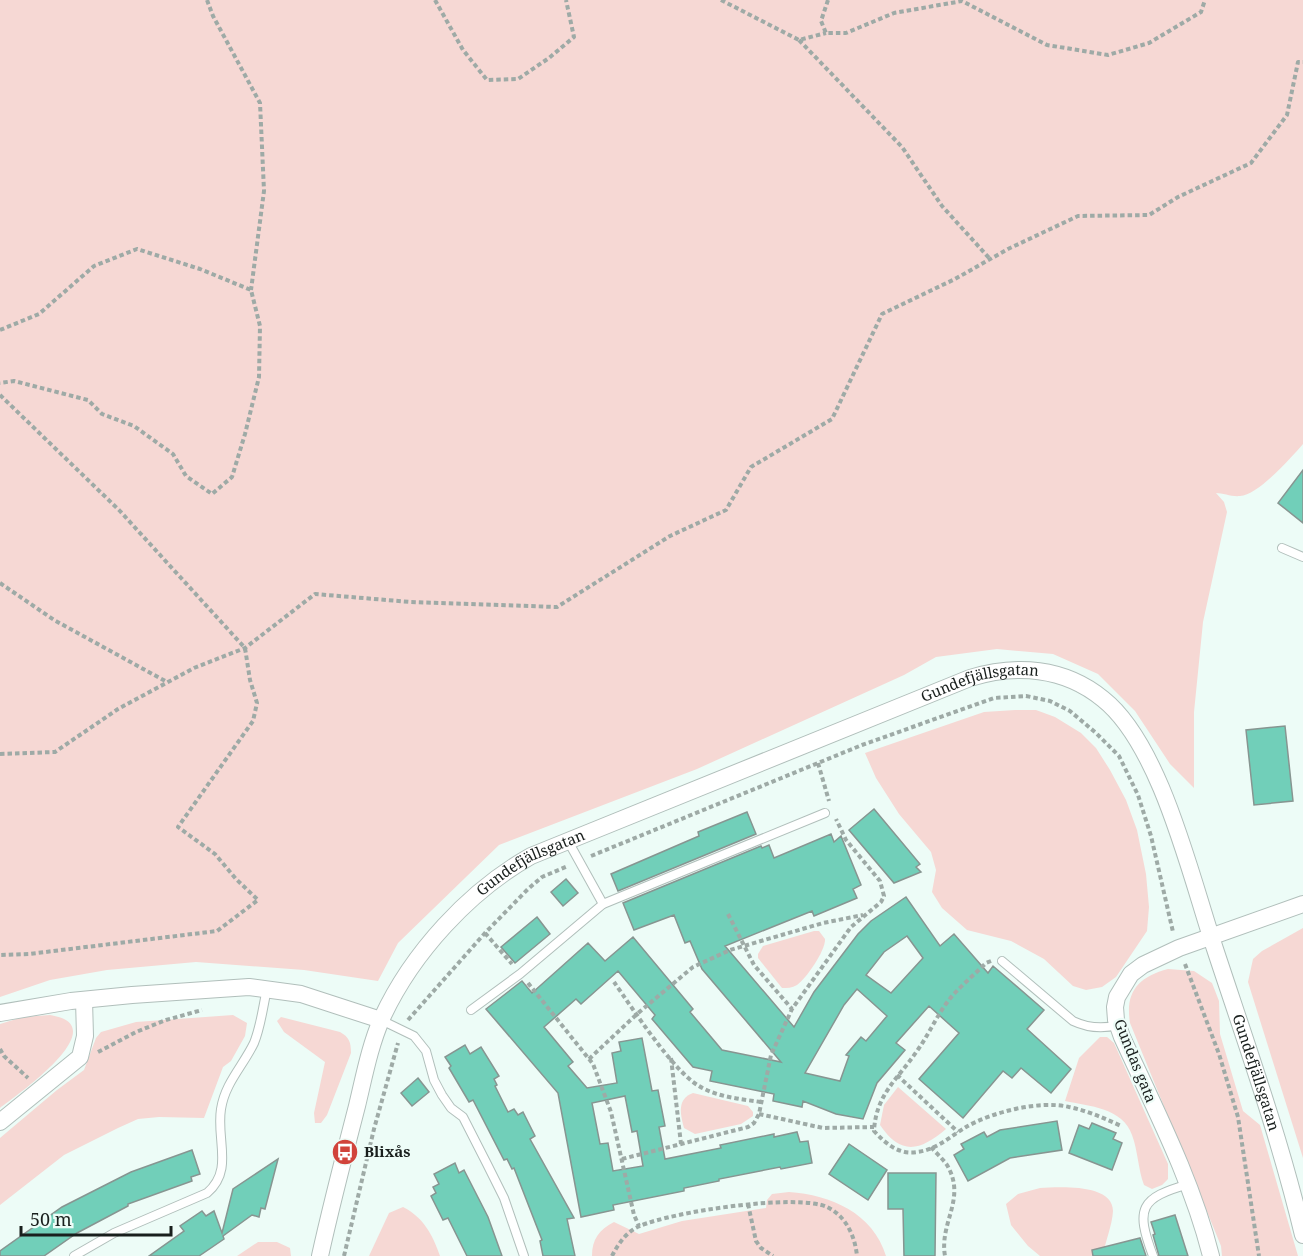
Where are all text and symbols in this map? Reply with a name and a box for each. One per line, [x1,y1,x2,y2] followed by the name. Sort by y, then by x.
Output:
[918,659,1040,706] street label: Gundefjällsgatan
[471,824,588,900] street label: Gundefjällsgatan
[1228,1011,1285,1133] street label: Gundefjällsgatan
[1110,1016,1162,1105] street label: Gundas gata
[330,1137,360,1167] bus stop icon: Blixås
[364,1141,411,1161] place label: Blixås
[21,1199,171,1237] scale bar
[30,1207,72,1231] text: 50 m

